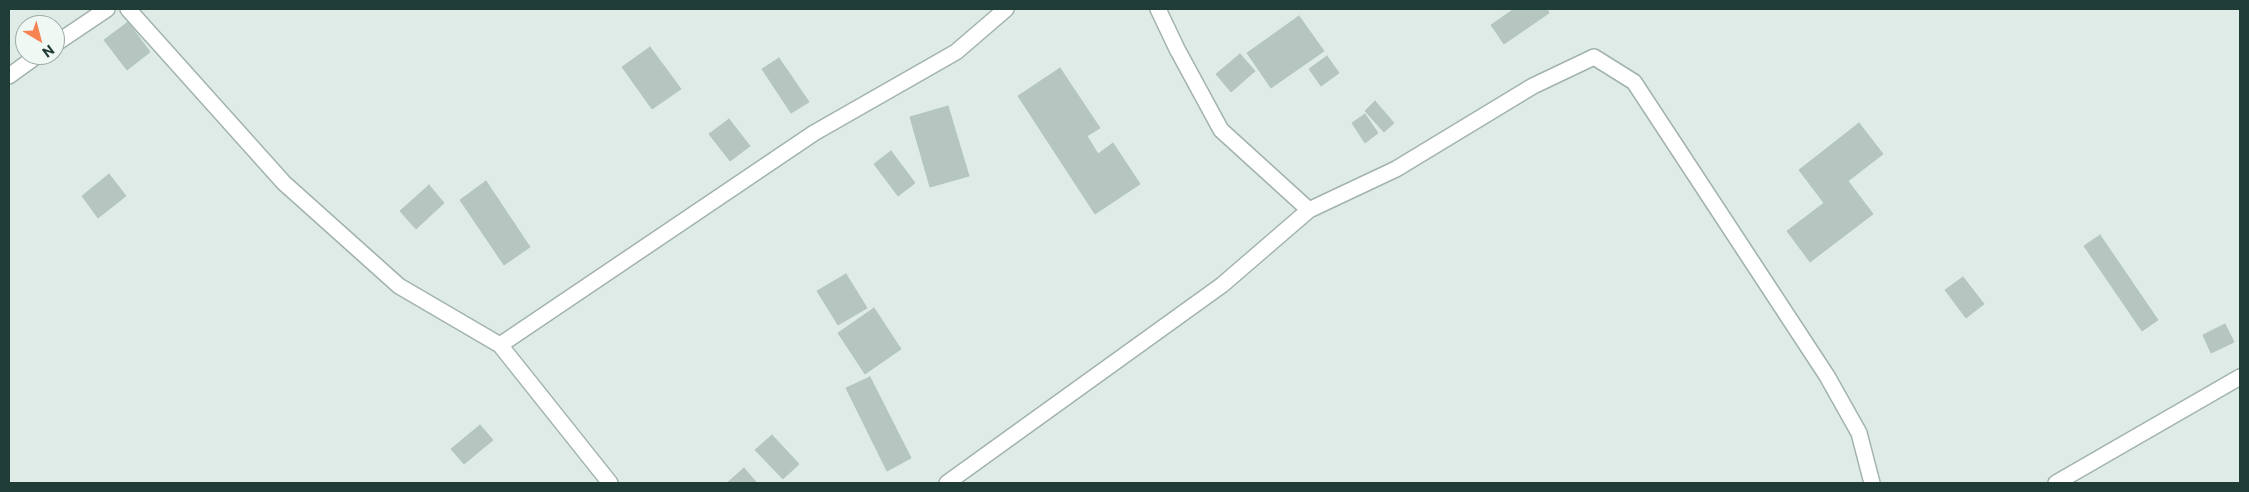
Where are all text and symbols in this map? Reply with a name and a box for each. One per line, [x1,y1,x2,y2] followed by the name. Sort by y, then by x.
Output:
[15,15,65,65] north arrow
[39,42,58,62] text: N

